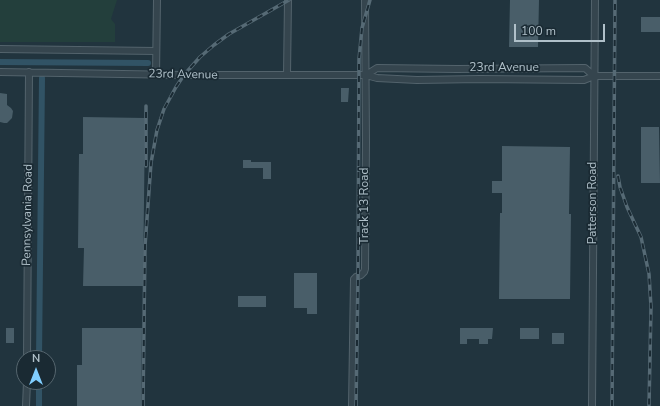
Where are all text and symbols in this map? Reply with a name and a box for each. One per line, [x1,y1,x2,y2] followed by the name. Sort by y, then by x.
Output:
[516,16,607,42] scale bar
[521,23,556,39] text: 100 m
[469,61,539,75] street label: 23rd Avenue
[148,67,218,83] street label: 23rd Avenue
[586,162,600,244] street label: Patterson Road
[20,164,36,266] street label: Pennsylvania Road
[358,168,372,244] street label: Track 13 Road
[16,350,56,390] north arrow
[32,351,40,366] text: N

